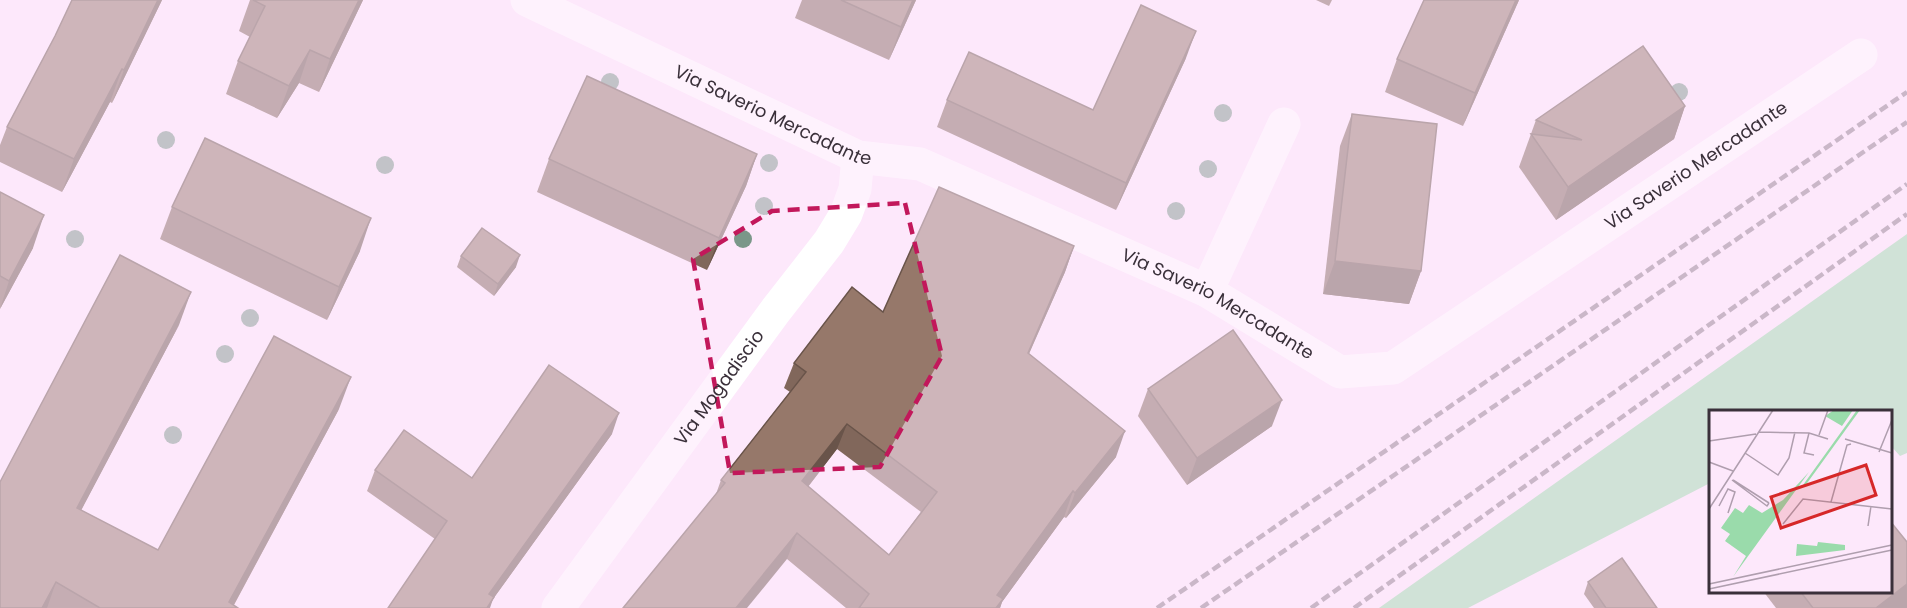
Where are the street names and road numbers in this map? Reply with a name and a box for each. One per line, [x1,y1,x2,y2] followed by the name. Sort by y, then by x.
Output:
[670,59,873,170] street label: Via Saverio Mercadante
[1599,95,1792,235] street label: Via Saverio Mercadante
[1118,242,1319,365] street label: Via Saverio Mercadante
[668,324,770,450] street label: Via Mogadiscio

